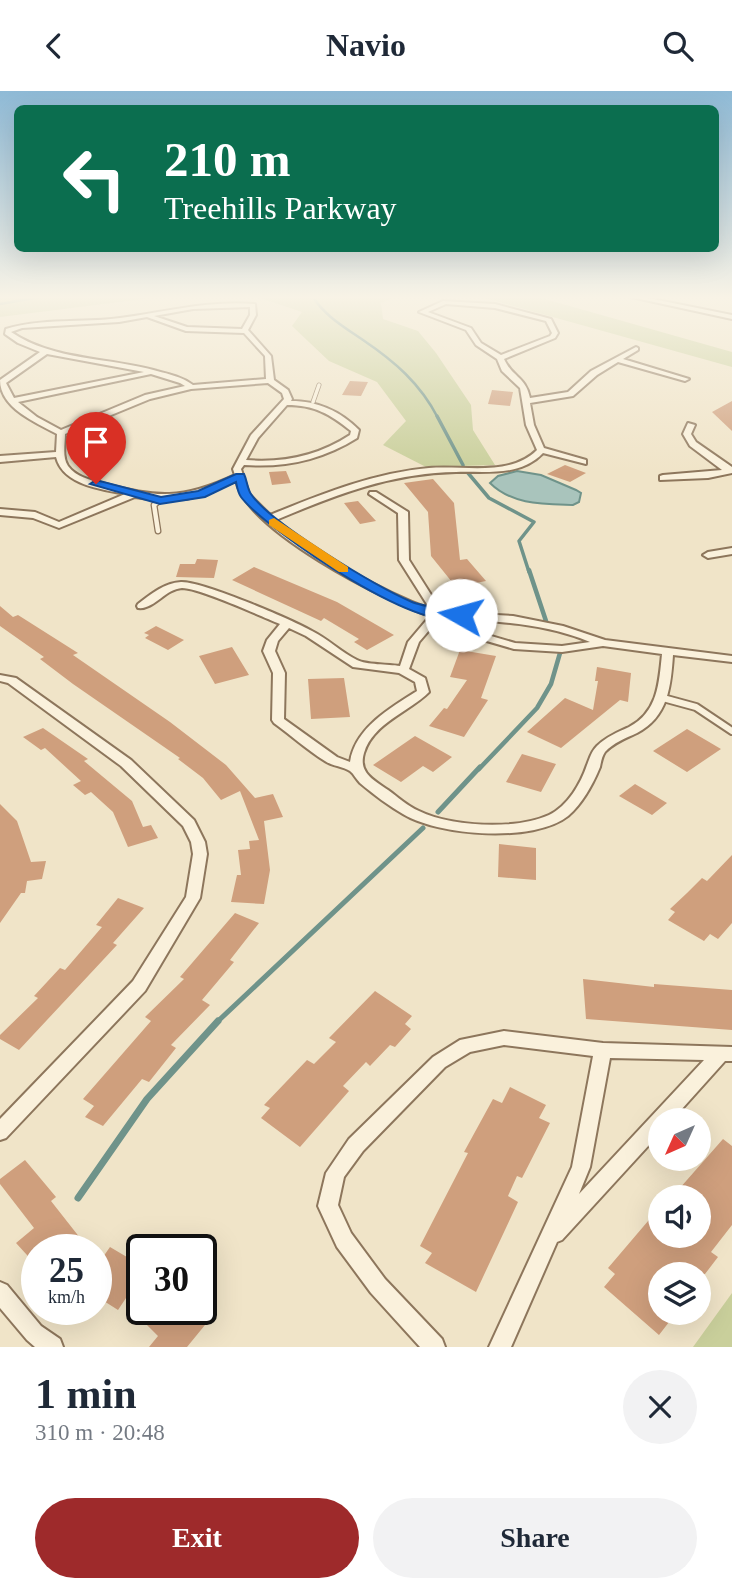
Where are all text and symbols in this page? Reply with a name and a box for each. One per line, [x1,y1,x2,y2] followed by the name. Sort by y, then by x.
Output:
[35,27,73,65] icon: back
[326,27,406,63] text: Navio
[659,27,697,65] icon: search
[164,132,291,187] text: 210 m
[49,133,140,224] icon: left
[164,190,397,226] text: Treehills Parkway
[66,412,126,484] pin
[77,423,115,461] icon: arrive
[424,578,498,652] position arrow
[648,1108,710,1171] north arrow
[648,1108,711,1325] map controls
[648,1185,711,1248] button: sound
[126,1234,217,1325] speed limit sign: 30
[49,1251,84,1290] text: 25
[648,1262,711,1325] button: layers
[48,1287,85,1307] text: km/h
[623,1370,697,1444] button: close
[35,1371,137,1417] text: 1 min
[35,1420,165,1445] text: 310 m · 20:48
[35,1498,359,1578] button: Exit
[373,1498,697,1578] button: Share

